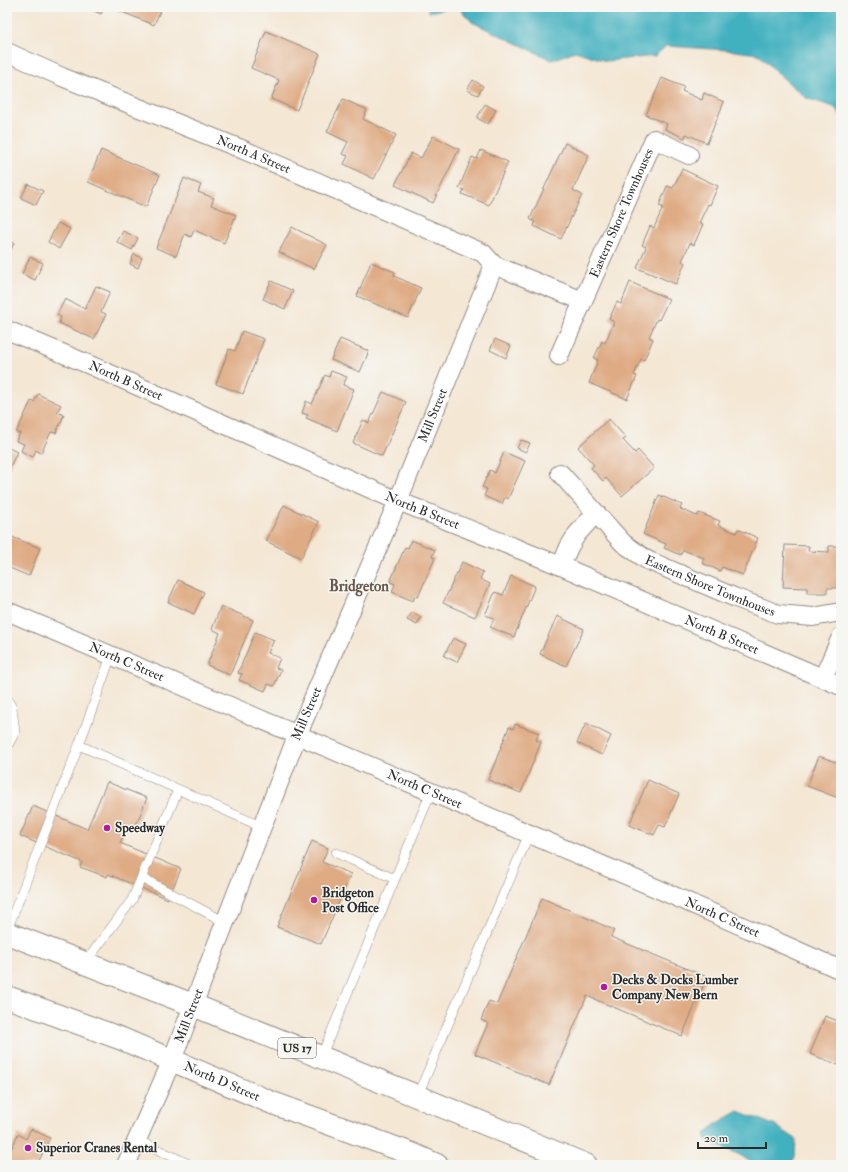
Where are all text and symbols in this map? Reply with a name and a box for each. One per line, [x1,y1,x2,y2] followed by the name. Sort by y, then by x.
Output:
[214,132,293,177] street label: North A Street
[586,145,657,280] street label: Eastern Shore Townhouses
[86,357,165,404] street label: North B Street
[415,386,451,445] street label: Mill Street
[383,488,462,533] street label: North B Street
[642,552,778,620] street label: Eastern Shore Townhouses
[329,577,389,597] district label: Bridgeton
[682,612,761,658] street label: North B Street
[87,639,166,685] street label: North C Street
[288,685,325,743] street label: Mill Street
[385,766,464,812] street label: North C Street
[115,820,166,837] place label: Speedway
[102,823,112,833] marker: Speedway
[322,885,379,916] place label: Bridgeton Post Office
[682,894,762,941] street label: North C Street
[309,895,319,905] marker: Bridgeton Post Office
[612,972,740,1004] place label: Decks & Docks Lumber Company New Bern
[599,982,609,992] marker: Decks & Docks Lumber Company New Bern
[171,986,207,1045] street label: Mill Street
[278,1038,316,1058] road number: US 17
[182,1058,262,1105] street label: North D Street
[698,1124,766,1150] scale bar
[704,1131,729,1146] text: 20 m
[36,1140,158,1157] place label: Superior Cranes Rental
[23,1143,33,1153] marker: Superior Cranes Rental

